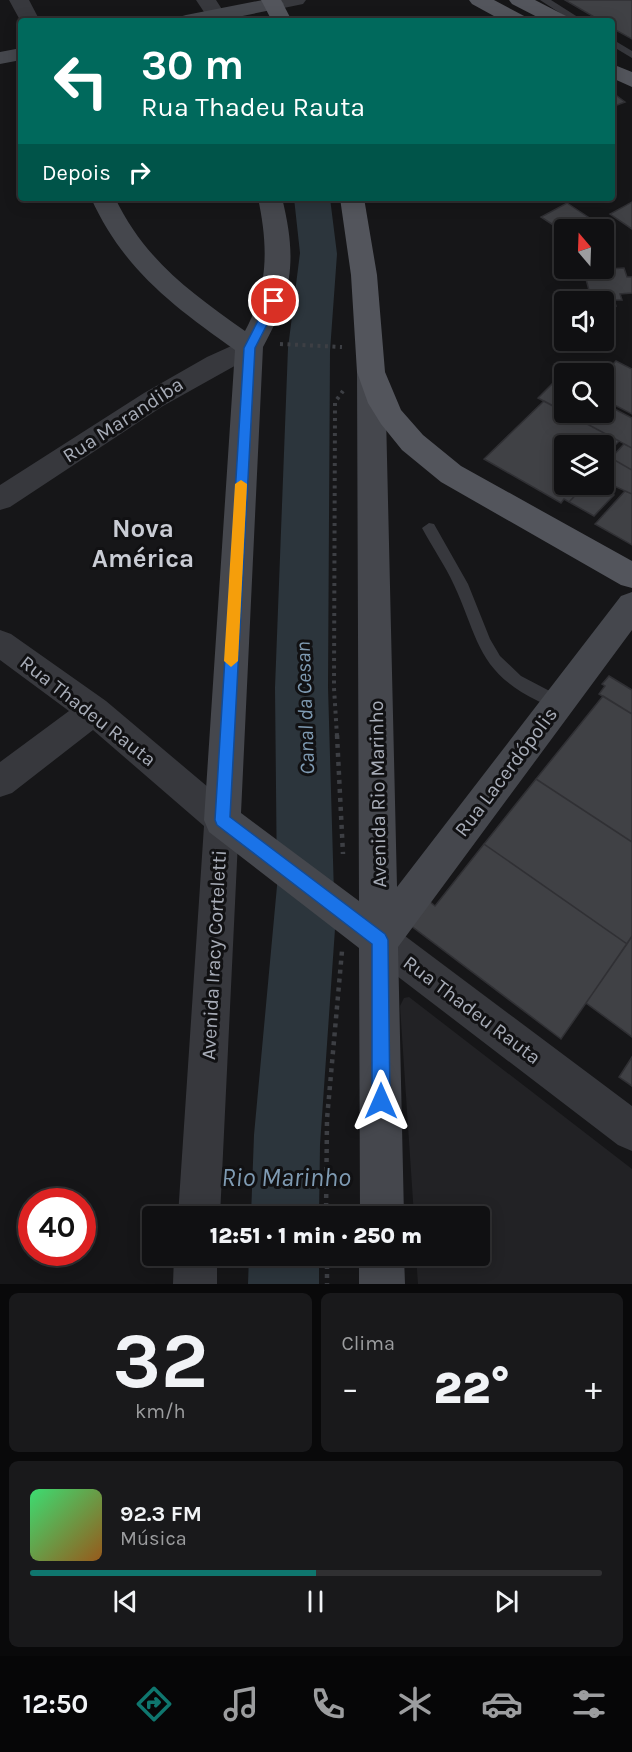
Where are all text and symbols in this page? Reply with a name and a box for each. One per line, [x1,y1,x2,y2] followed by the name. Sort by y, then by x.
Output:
[141,40,244,90] text: 30 m
[42,42,120,120] icon: left
[141,91,365,123] text: Rua Thadeu Rauta
[123,156,156,189] icon: right
[42,160,111,186] text: Depois
[554,219,614,279] north arrow
[554,219,614,495] map controls
[248,275,299,326] pin
[257,284,290,317] icon: arrive
[554,291,614,351] button: sound
[554,363,614,423] button: search
[58,372,188,468] street label: Rua Marandiba
[554,435,614,495] button: layers
[92,513,194,574] district label: Nova América
[291,641,319,775] water label: Canal da Cesan
[15,651,161,771] street label: Rua Thadeu Rauta
[365,700,391,888] street label: Avenida Rio Marinho
[450,703,562,841] street label: Rua Lacerdópolis
[197,849,231,1061] street label: Avenida Iracy Corteletti
[399,951,545,1069] street label: Rua Thadeu Rauta
[349,1069,413,1133] position arrow
[221,1162,351,1193] water label: Rio Marinho
[18,1188,96,1266] speed limit sign: 40
[210,1223,422,1249] text: 12:51 · 1 min · 250 m
[112,1315,208,1407] text: 32
[342,1332,395,1355] text: Clima
[433,1362,510,1414] text: 22°
[342,1369,359,1407] text: −
[585,1369,602,1407] text: +
[135,1400,186,1423] text: km/h
[120,1501,202,1527] text: 92.3 FM
[120,1527,187,1550] text: Música
[109,1585,142,1618] icon: previous
[299,1585,332,1618] icon: pause
[490,1585,523,1618] icon: next
[133,1683,175,1725] icon: directions
[220,1683,262,1725] icon: music
[307,1683,349,1725] icon: phone
[394,1683,436,1725] icon: climate
[481,1683,523,1725] icon: car
[568,1683,610,1725] icon: filters
[22,1688,88,1720] text: 12:50

